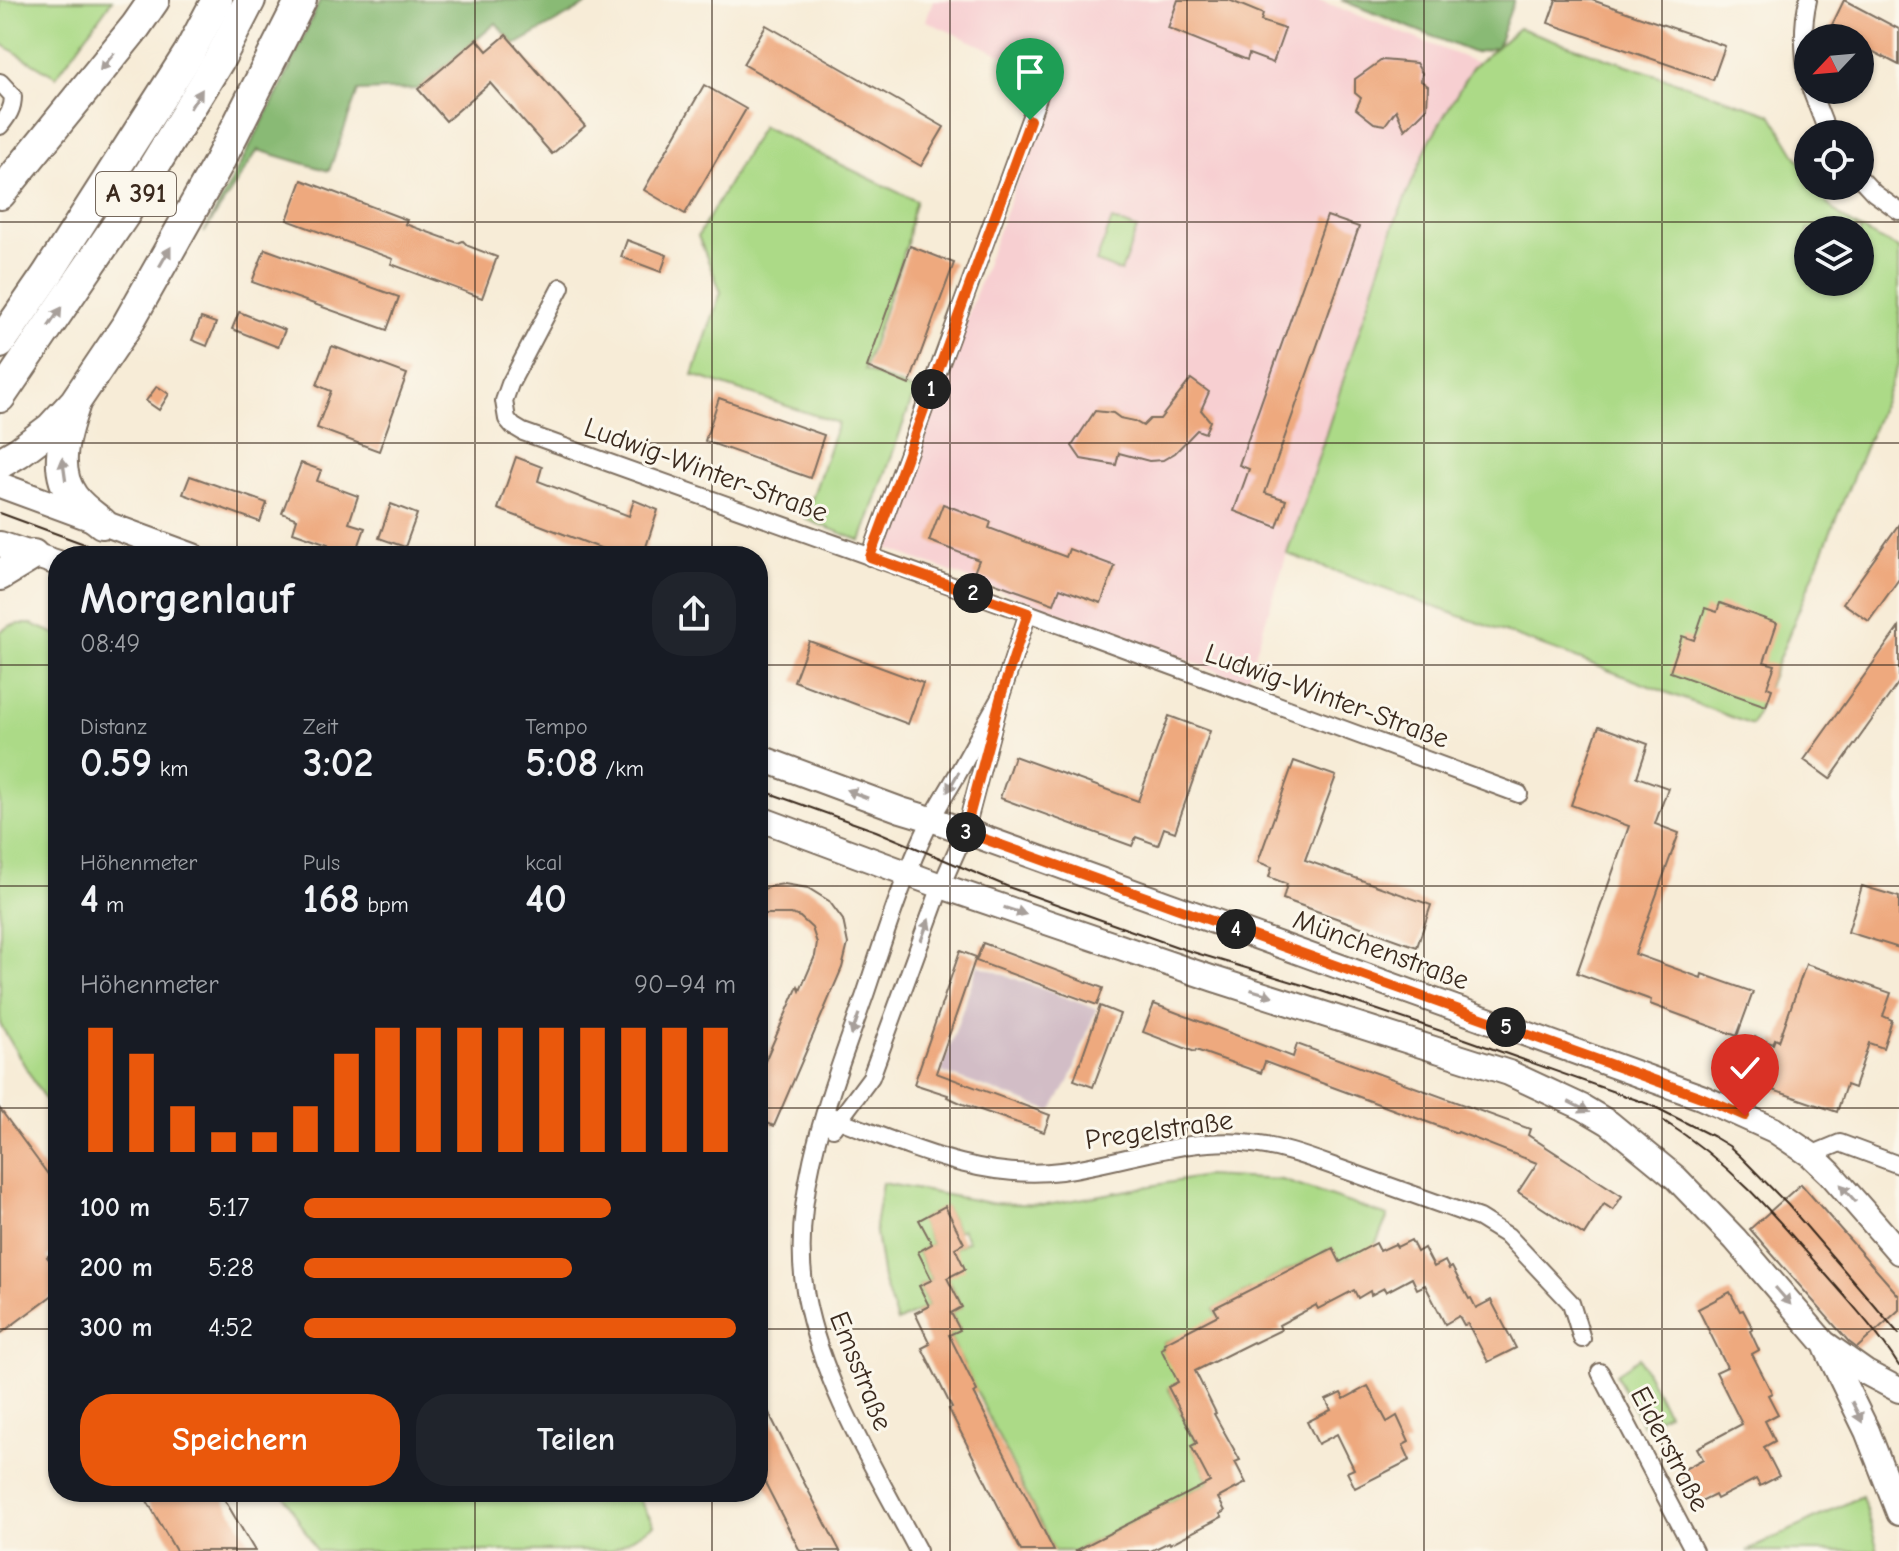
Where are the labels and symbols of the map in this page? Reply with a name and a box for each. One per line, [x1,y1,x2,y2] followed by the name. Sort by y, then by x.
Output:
[1794,24,1874,104] north arrow
[996,38,1064,120] pin
[99,52,116,72] one-way arrow
[188,88,202,110] one-way arrow
[96,172,176,216] road number: A 391
[158,245,172,268] one-way arrow
[47,307,62,328] one-way arrow
[911,369,951,409] pin: 1
[580,411,832,529] street label: Ludwig-Winter-Straße
[57,456,70,481] one-way arrow
[953,573,993,613] pin: 2
[1201,637,1453,755] street label: Ludwig-Winter-Straße
[946,771,960,793] one-way arrow
[845,787,869,800] one-way arrow
[946,812,986,852] pin: 3
[1289,903,1473,997] street label: Münchenstraße
[1004,905,1028,918] one-way arrow
[1216,909,1256,949] pin: 4
[919,918,932,942] one-way arrow
[1250,988,1274,1000] one-way arrow
[1486,1007,1526,1047] pin: 5
[848,1013,860,1037] one-way arrow
[1711,1034,1779,1116] pin
[1568,1100,1591,1113] one-way arrow
[1083,1104,1235,1156] street label: Pregelstraße
[1839,1184,1857,1203] one-way arrow
[1774,1285,1791,1305] one-way arrow
[823,1307,899,1435] street label: Emsstraße
[1624,1381,1716,1517] street label: Eiderstraße
[1851,1400,1864,1423] one-way arrow

